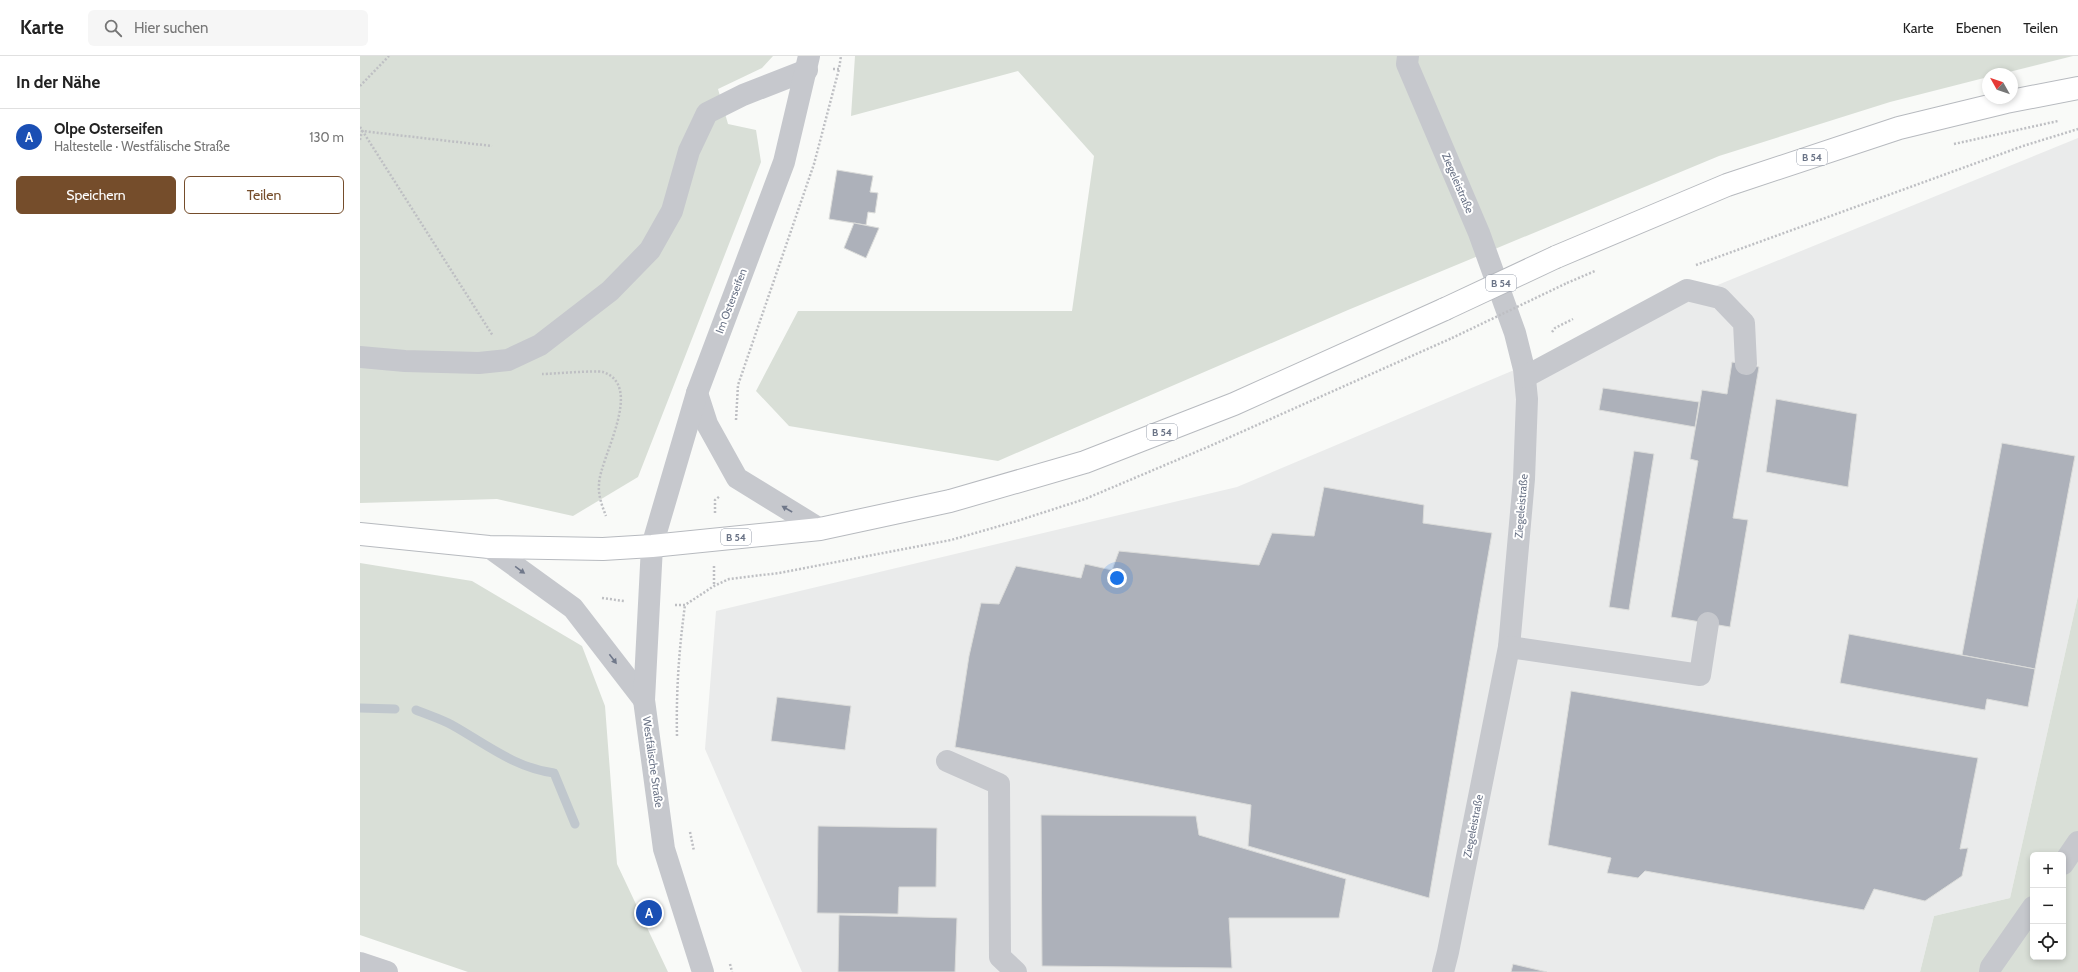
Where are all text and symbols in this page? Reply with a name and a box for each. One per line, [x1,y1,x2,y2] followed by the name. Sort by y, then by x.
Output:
[88,10,368,46] search box
[20,16,64,39] text: Karte
[102,17,124,39] icon: search
[134,19,208,37] text: Hier suchen
[1903,19,1934,37] text: Karte
[1956,19,2001,37] text: Ebenen
[2023,19,2058,37] text: Teilen
[1982,68,2018,104] north arrow
[16,72,100,92] text: In der Nähe
[54,120,163,138] text: Olpe Osterseifen
[25,129,33,145] text: A
[309,129,344,145] text: 130 m
[54,138,230,154] text: Haltestelle · Westfälische Straße
[1797,149,1827,165] road number: B 54
[1439,151,1477,216] street label: Ziegeleistraße
[16,176,176,214] button: Speichern
[184,176,344,214] button: Teilen
[712,267,750,335] street label: Im Osterseifen
[1486,275,1516,291] road number: B 54
[1147,424,1177,440] road number: B 54
[1511,473,1531,539] street label: Ziegeleistraße
[781,506,793,513] one-way arrow
[721,529,751,545] road number: B 54
[515,566,526,574] one-way arrow
[1107,568,1127,588] your location
[609,653,618,664] one-way arrow
[640,716,666,809] street label: Westfälische Straße
[1460,793,1486,859] street label: Ziegeleistraße
[2030,852,2066,960] map controls
[2030,852,2066,888] button: +
[2030,888,2066,924] button: −
[636,898,662,928] pin: A
[2030,924,2066,960] button: locate

